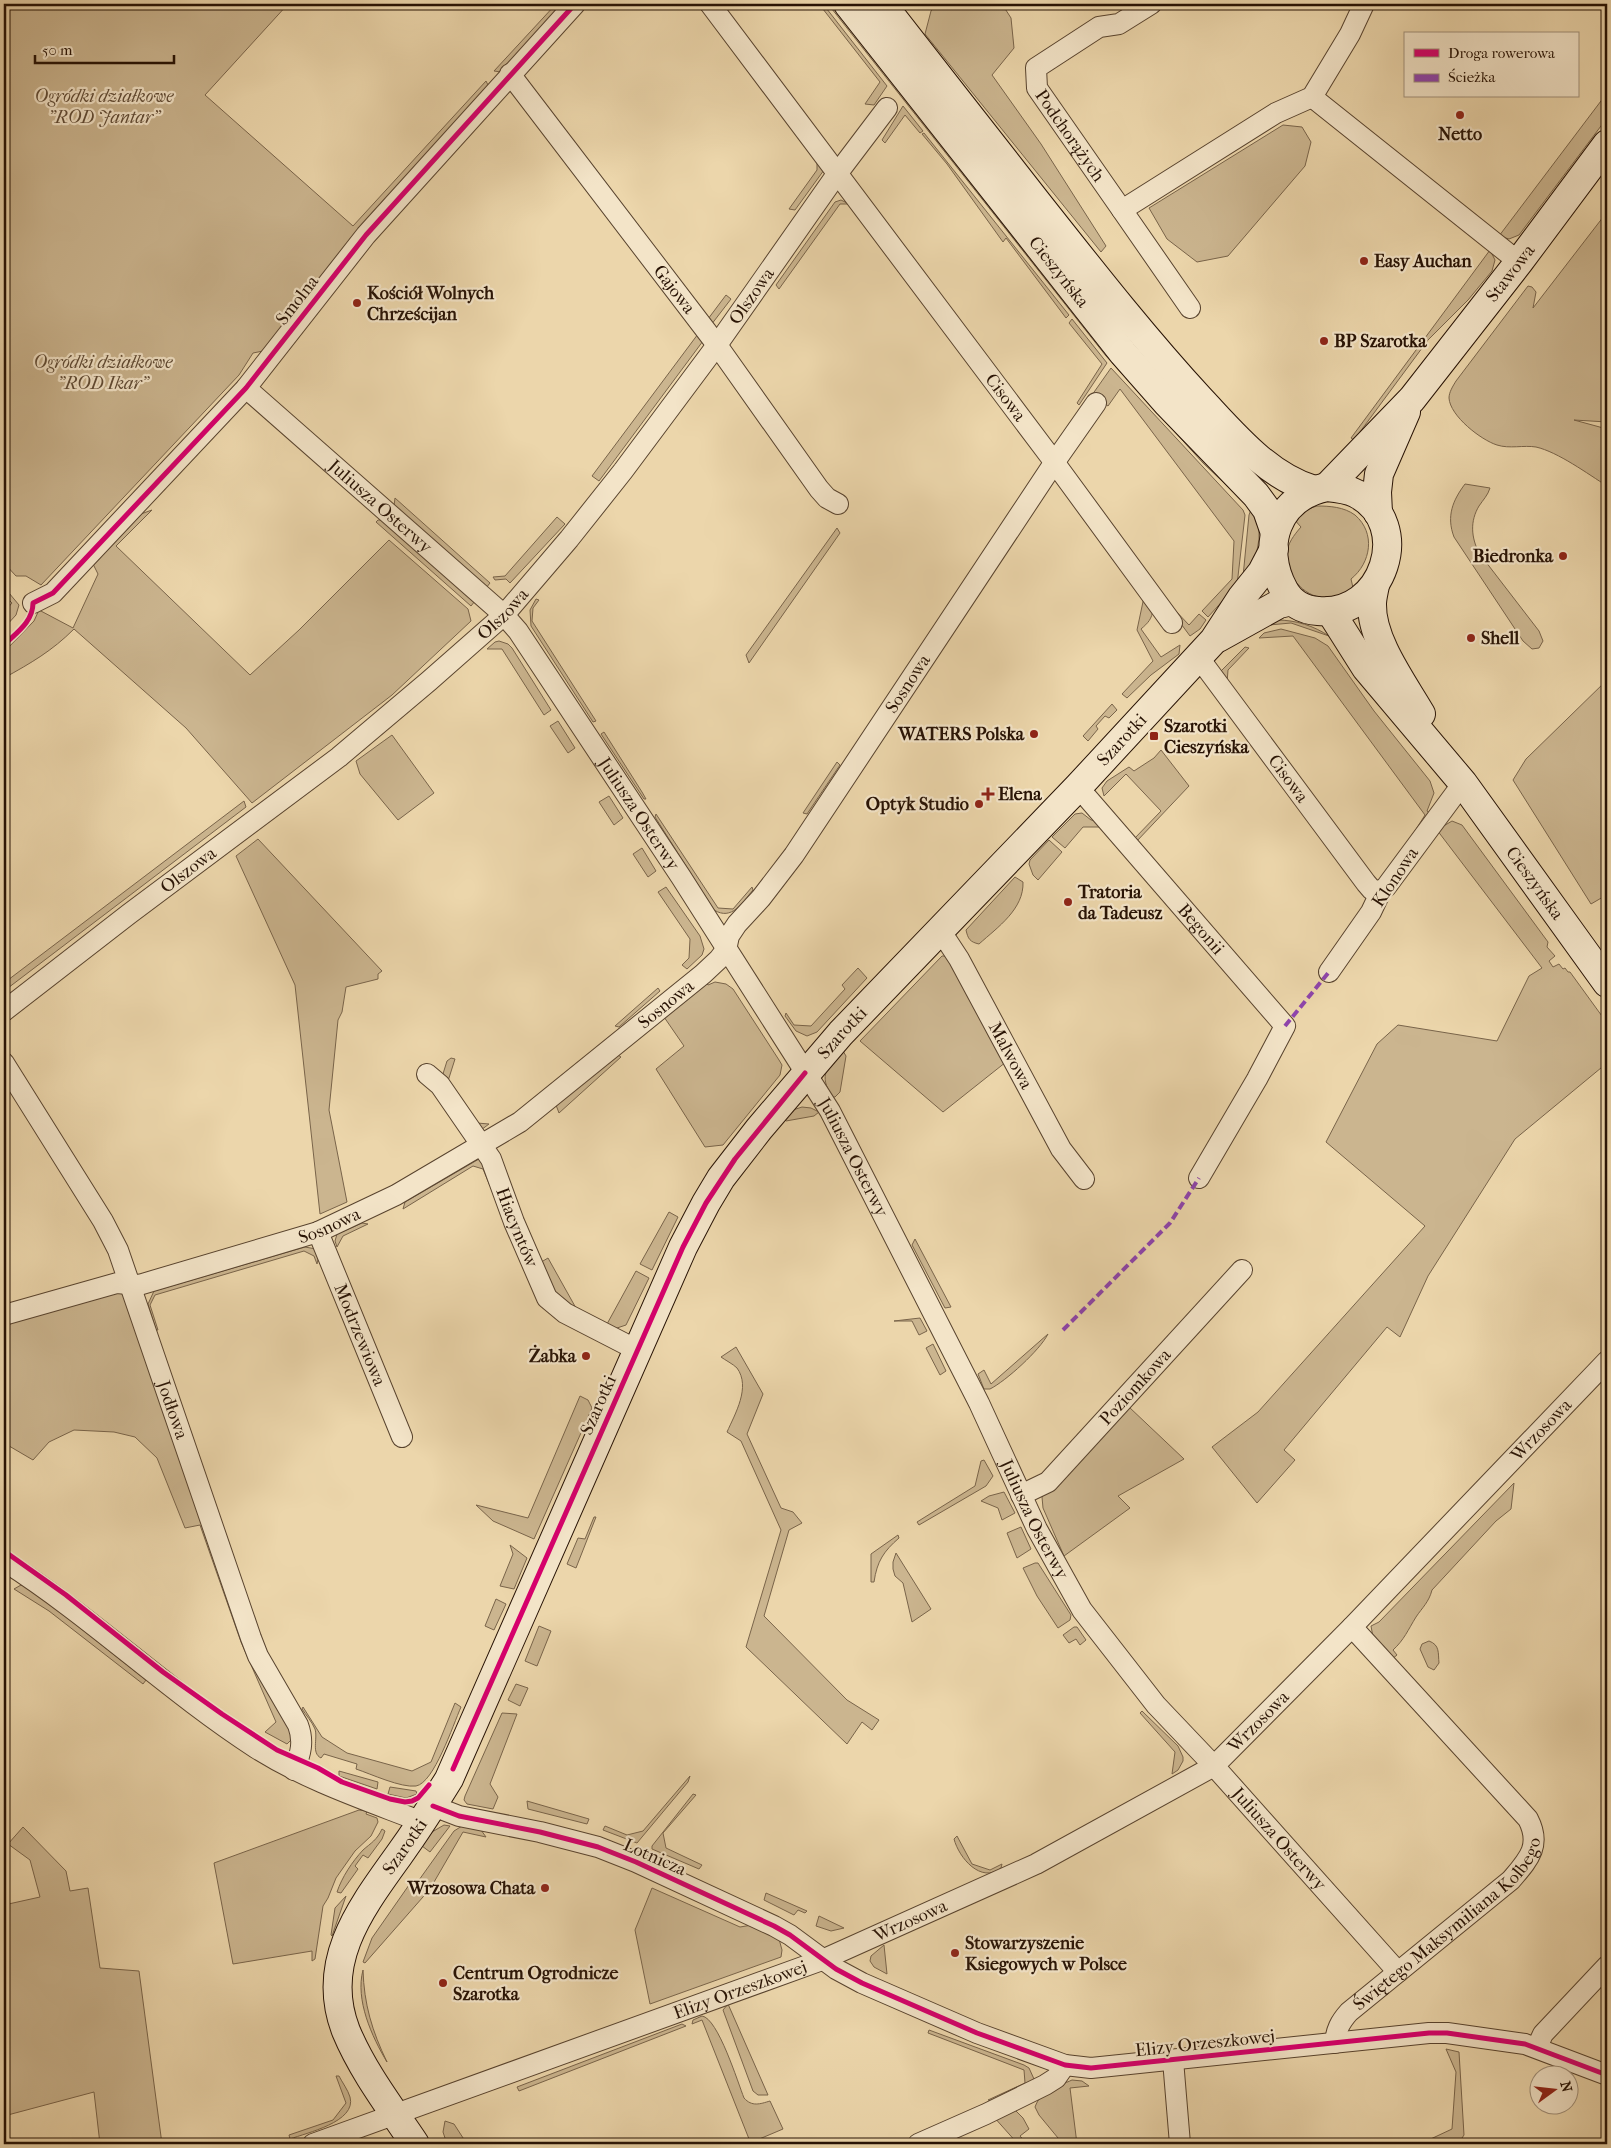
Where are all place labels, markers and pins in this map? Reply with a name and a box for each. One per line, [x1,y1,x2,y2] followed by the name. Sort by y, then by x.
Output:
[1454,109,1466,121] marker: Netto
[1438,124,1482,145] place label: Netto
[1374,251,1472,272] place label: Easy Auchan
[1358,255,1370,267] marker: Easy Auchan
[367,283,495,325] place label: Kościół Wolnych Chrześcijan
[351,297,363,309] marker: Kościół Wolnych Chrześcijan
[1334,331,1427,352] place label: BP Szarotka
[1318,335,1330,347] marker: BP Szarotka
[1473,546,1554,567] place label: Biedronka
[1557,550,1569,562] marker: Biedronka
[1481,628,1520,649] place label: Shell
[1465,632,1477,644] marker: Shell
[1164,716,1250,758] place label: Szarotki Cieszyńska
[897,724,1025,745] place label: WATERS Polska
[1028,728,1040,740] marker: WATERS Polska
[1148,730,1160,742] marker: Szarotki Cieszyńska
[998,784,1042,805] place label: Elena
[982,788,994,800] marker: Elena
[866,794,969,815] place label: Optyk Studio
[973,798,985,810] marker: Optyk Studio
[1077,882,1162,924] place label: Tratoria da Tadeusz
[1062,896,1074,908] marker: Tratoria da Tadeusz
[529,1344,577,1367] place label: Żabka
[580,1350,592,1362] marker: Żabka
[407,1878,536,1899] place label: Wrzosowa Chata
[539,1882,551,1894] marker: Wrzosowa Chata
[965,1933,1127,1975] place label: Stowarzyszenie Ksiegowych w Polsce
[949,1947,961,1959] marker: Stowarzyszenie Ksiegowych w Polsce
[453,1963,618,2005] place label: Centrum Ogrodnicze Szarotka
[437,1977,449,1989] marker: Centrum Ogrodnicze Szarotka

